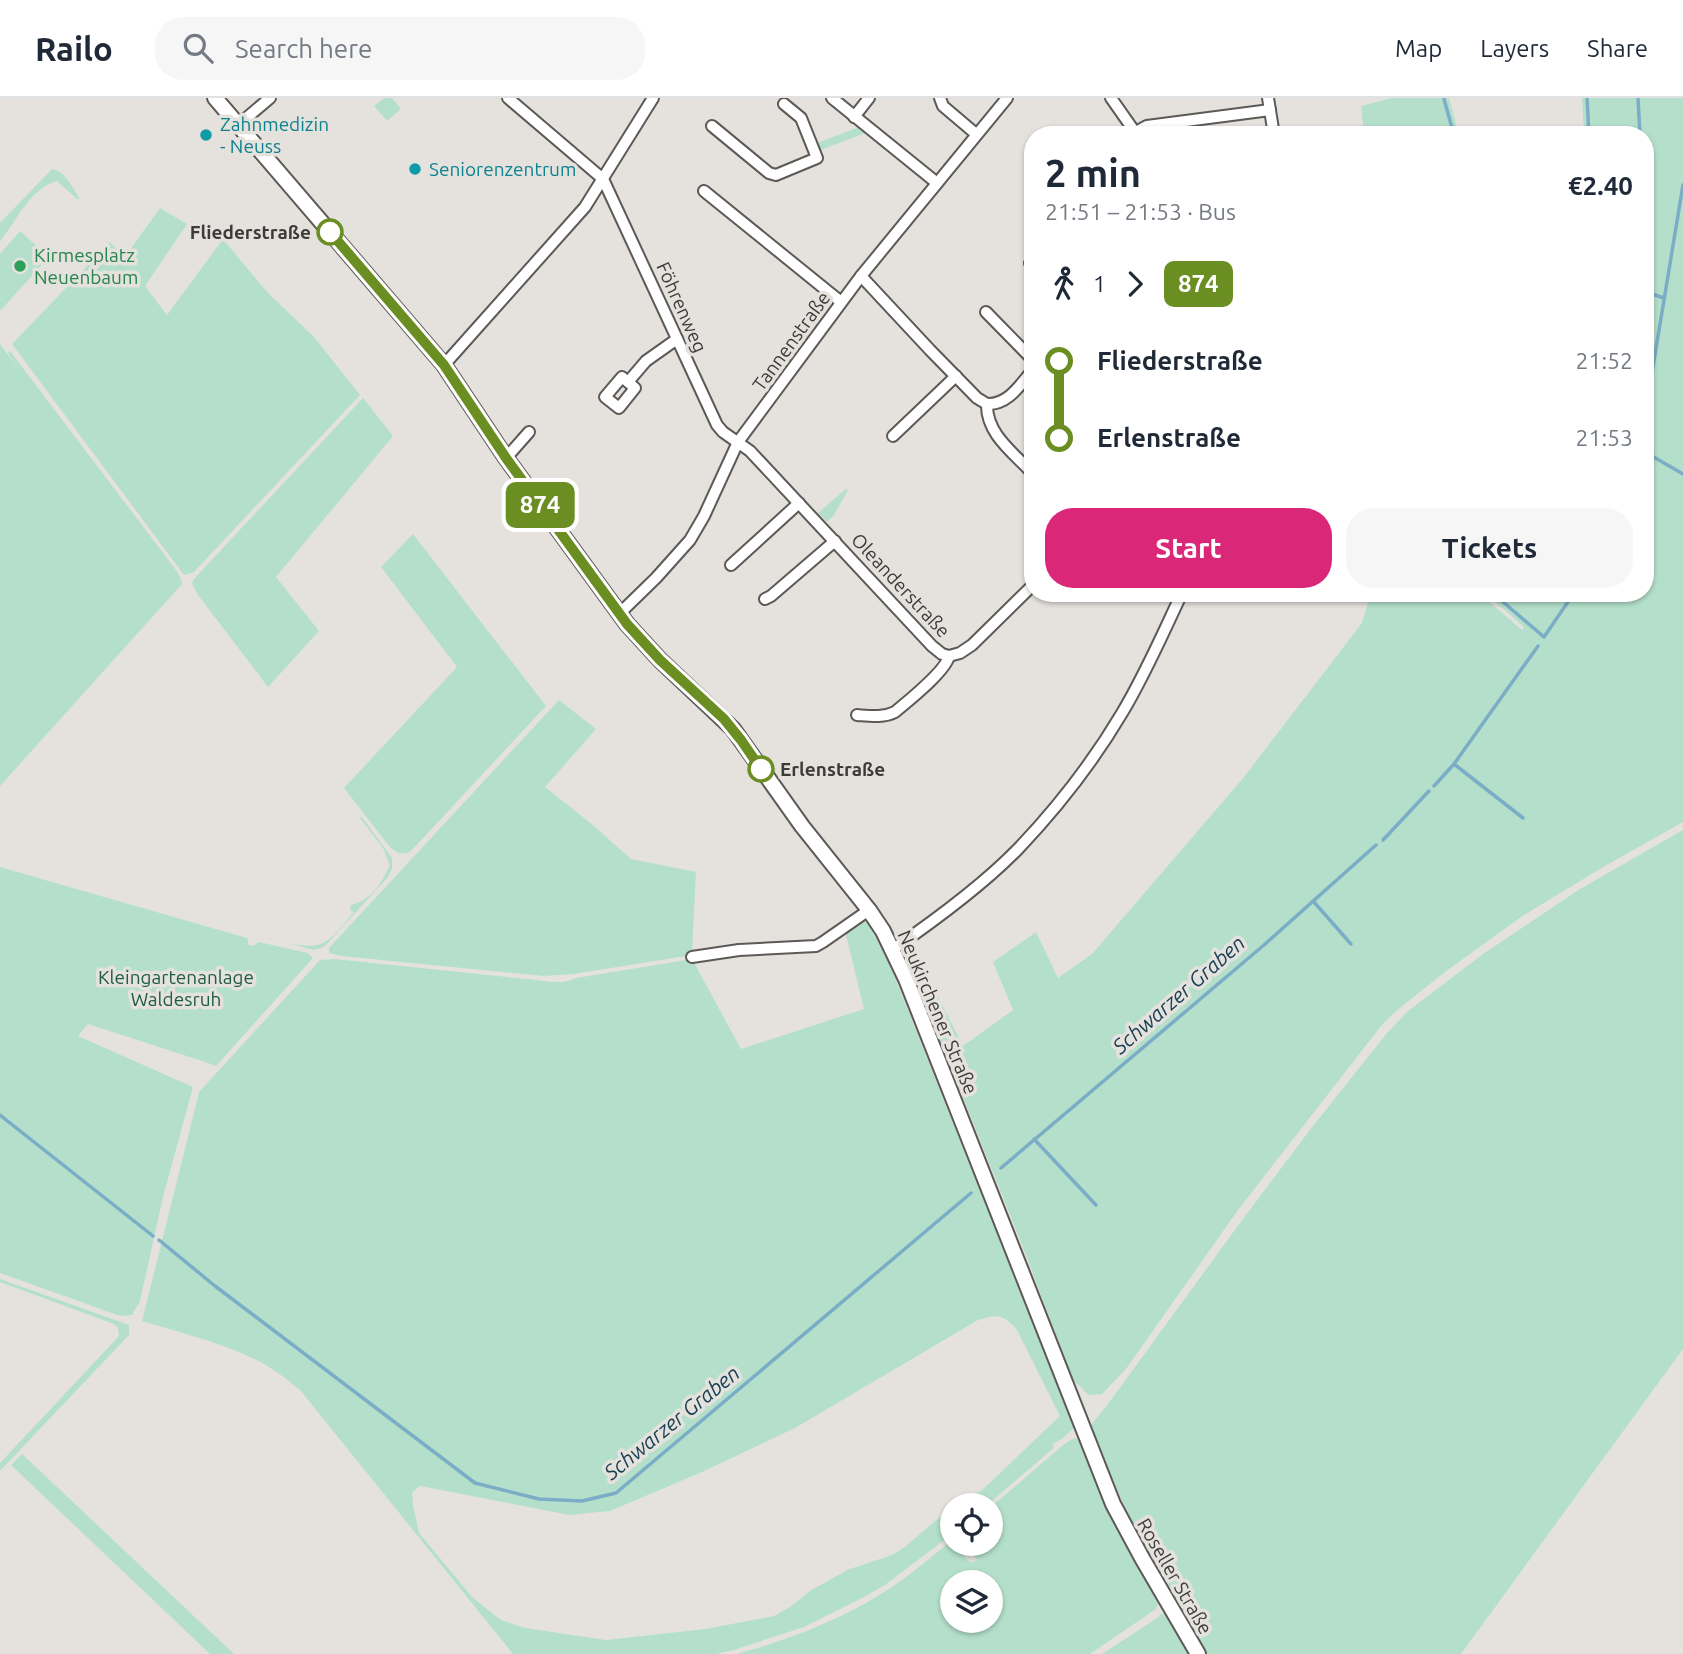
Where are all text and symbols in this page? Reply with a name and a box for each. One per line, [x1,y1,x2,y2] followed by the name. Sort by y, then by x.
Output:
[155,17,645,80] search box
[179,29,217,67] icon: search
[35,30,113,67] text: Railo
[235,34,372,63] text: Search here
[1395,35,1442,62] text: Map
[1480,35,1549,62] text: Layers
[1587,35,1648,62] text: Share
[220,113,329,157] place label: Zahnmedizin - Neuss
[198,127,214,143] marker: Zahnmedizin - Neuss
[1045,152,1141,194] text: 2 min
[429,158,576,180] place label: Seniorenzentrum
[407,161,423,177] marker: Seniorenzentrum
[1568,171,1633,200] text: €2.40
[1045,199,1236,224] text: 21:51 – 21:53 · Bus
[317,219,343,245] marker: Fliederstraße
[190,221,311,243] place label: Fliederstraße
[34,244,138,288] place label: Kirmesplatz Neuenbaum
[12,258,28,274] marker: Kirmesplatz Neuenbaum
[652,258,712,356] street label: Föhrenweg
[1045,265,1083,303] icon: walk
[1116,265,1154,303] icon: forward
[1178,270,1219,297] text: 874
[1093,271,1106,296] text: 1
[748,287,834,395] street label: Tannenstraße
[1097,346,1263,375] text: Fliederstraße
[1575,348,1633,373] text: 21:52
[1097,423,1241,452] text: Erlenstraße
[1575,425,1633,450] text: 21:53
[500,482,580,528] line badge: 874
[520,491,560,518] text: 874
[1045,508,1332,588] button: Start
[1346,508,1633,588] button: Tickets
[847,528,955,642] street label: Oleanderstraße
[748,756,774,782] marker: Erlenstraße
[780,758,885,780] place label: Erlenstraße
[894,927,982,1097] street label: Neukirchener Straße
[1107,930,1249,1059] water label: Schwarzer Graben
[98,966,254,1010] park label: Kleingartenanlage Waldesruh
[598,1360,744,1485] water label: Schwarzer Graben
[940,1493,1003,1633] map controls
[940,1493,1003,1556] button: locate
[1133,1514,1217,1638] street label: Roseller Straße
[940,1570,1003,1633] button: layers

